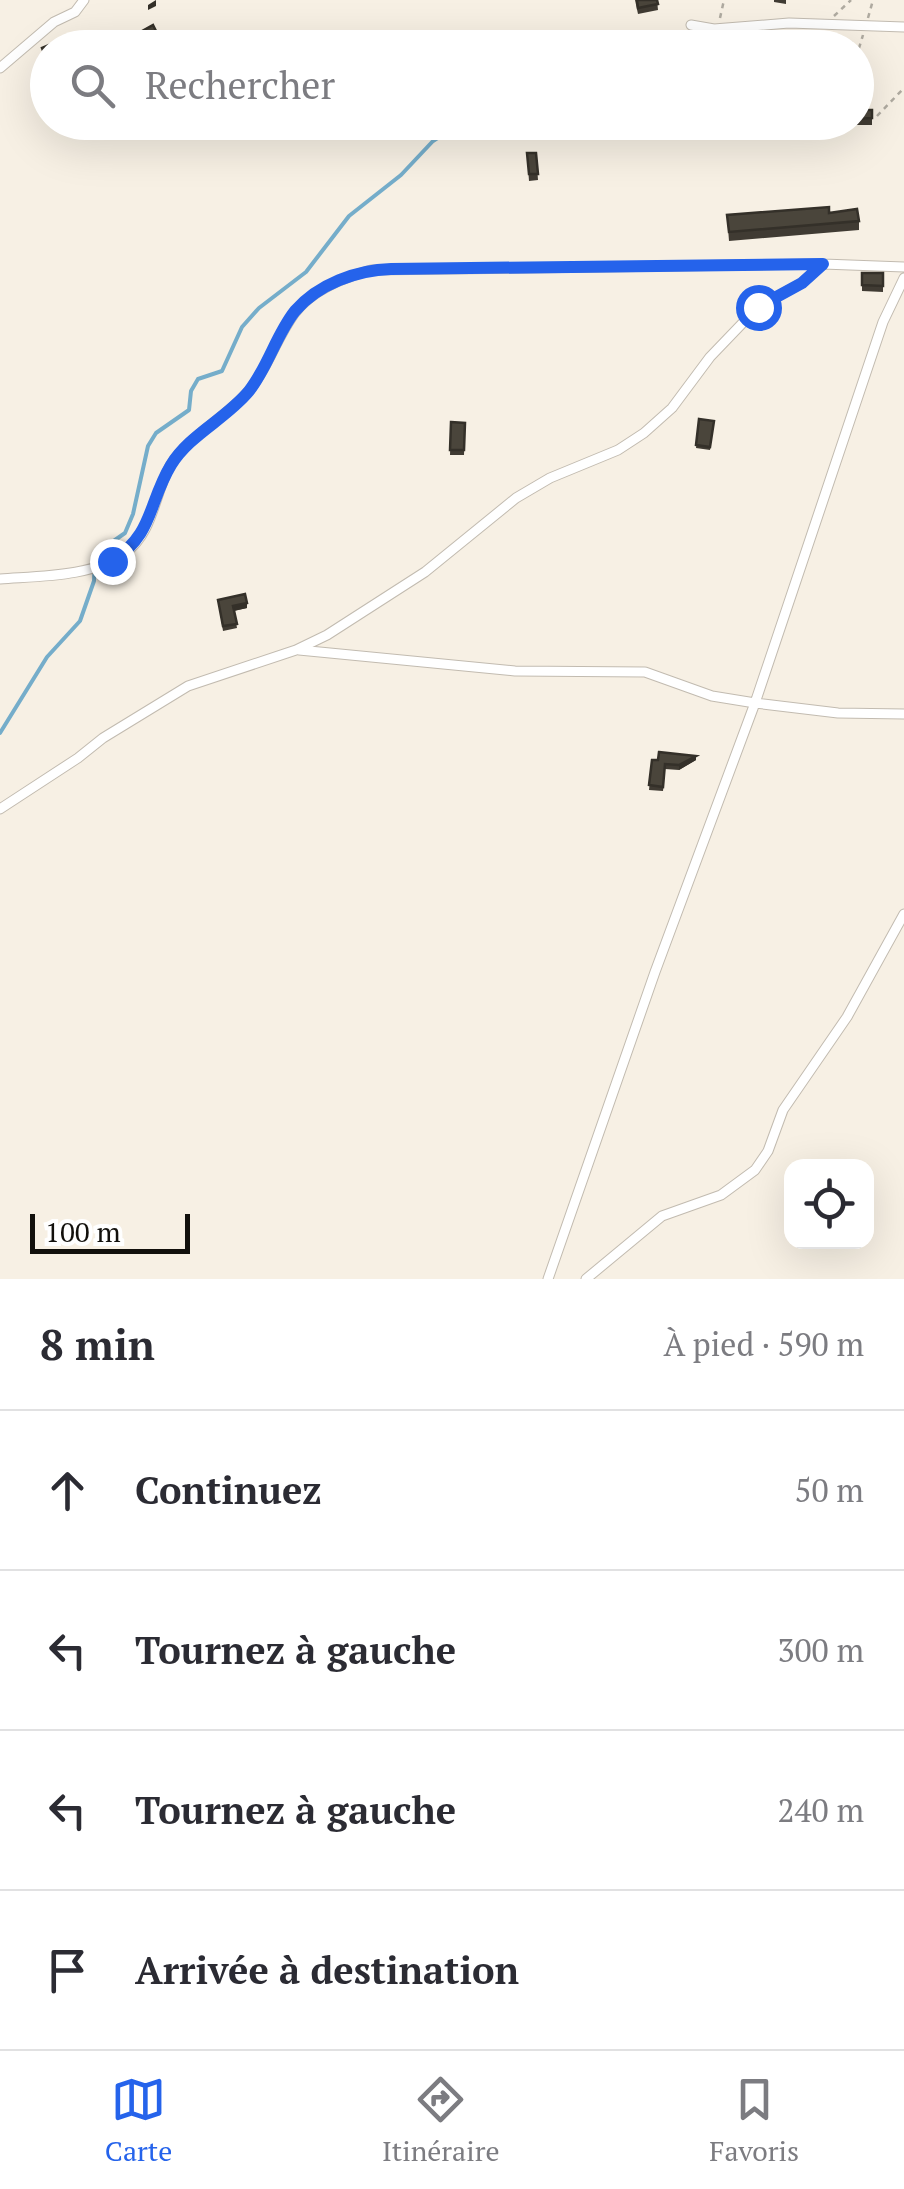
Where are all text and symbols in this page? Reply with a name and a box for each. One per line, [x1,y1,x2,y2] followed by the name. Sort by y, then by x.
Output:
[30,30,874,140] search box
[65,58,120,113] icon: search
[145,60,335,110] text: Rechercher
[736,285,782,331] route start
[90,539,136,585] route end
[784,1159,874,1249] map controls
[784,1159,874,1249] button: locate
[30,1209,190,1254] scale bar
[45,1213,121,1250] text: 100 m
[40,1316,155,1372] text: 8 min
[664,1323,864,1365] text: À pied · 590 m
[40,1463,95,1518] icon: ahead
[135,1465,322,1515] text: Continuez
[794,1469,864,1511] text: 50 m
[40,1623,95,1678] icon: left
[135,1625,456,1675] text: Tournez à gauche
[777,1629,864,1671] text: 300 m
[40,1783,95,1838] icon: left
[135,1785,456,1835] text: Tournez à gauche
[777,1789,864,1831] text: 240 m
[40,1943,95,1998] icon: arrive
[135,1945,519,1995] text: Arrivée à destination
[105,2072,172,2169] tab: Carte
[382,2072,500,2169] tab: Itinéraire
[709,2072,799,2169] tab: Favoris

